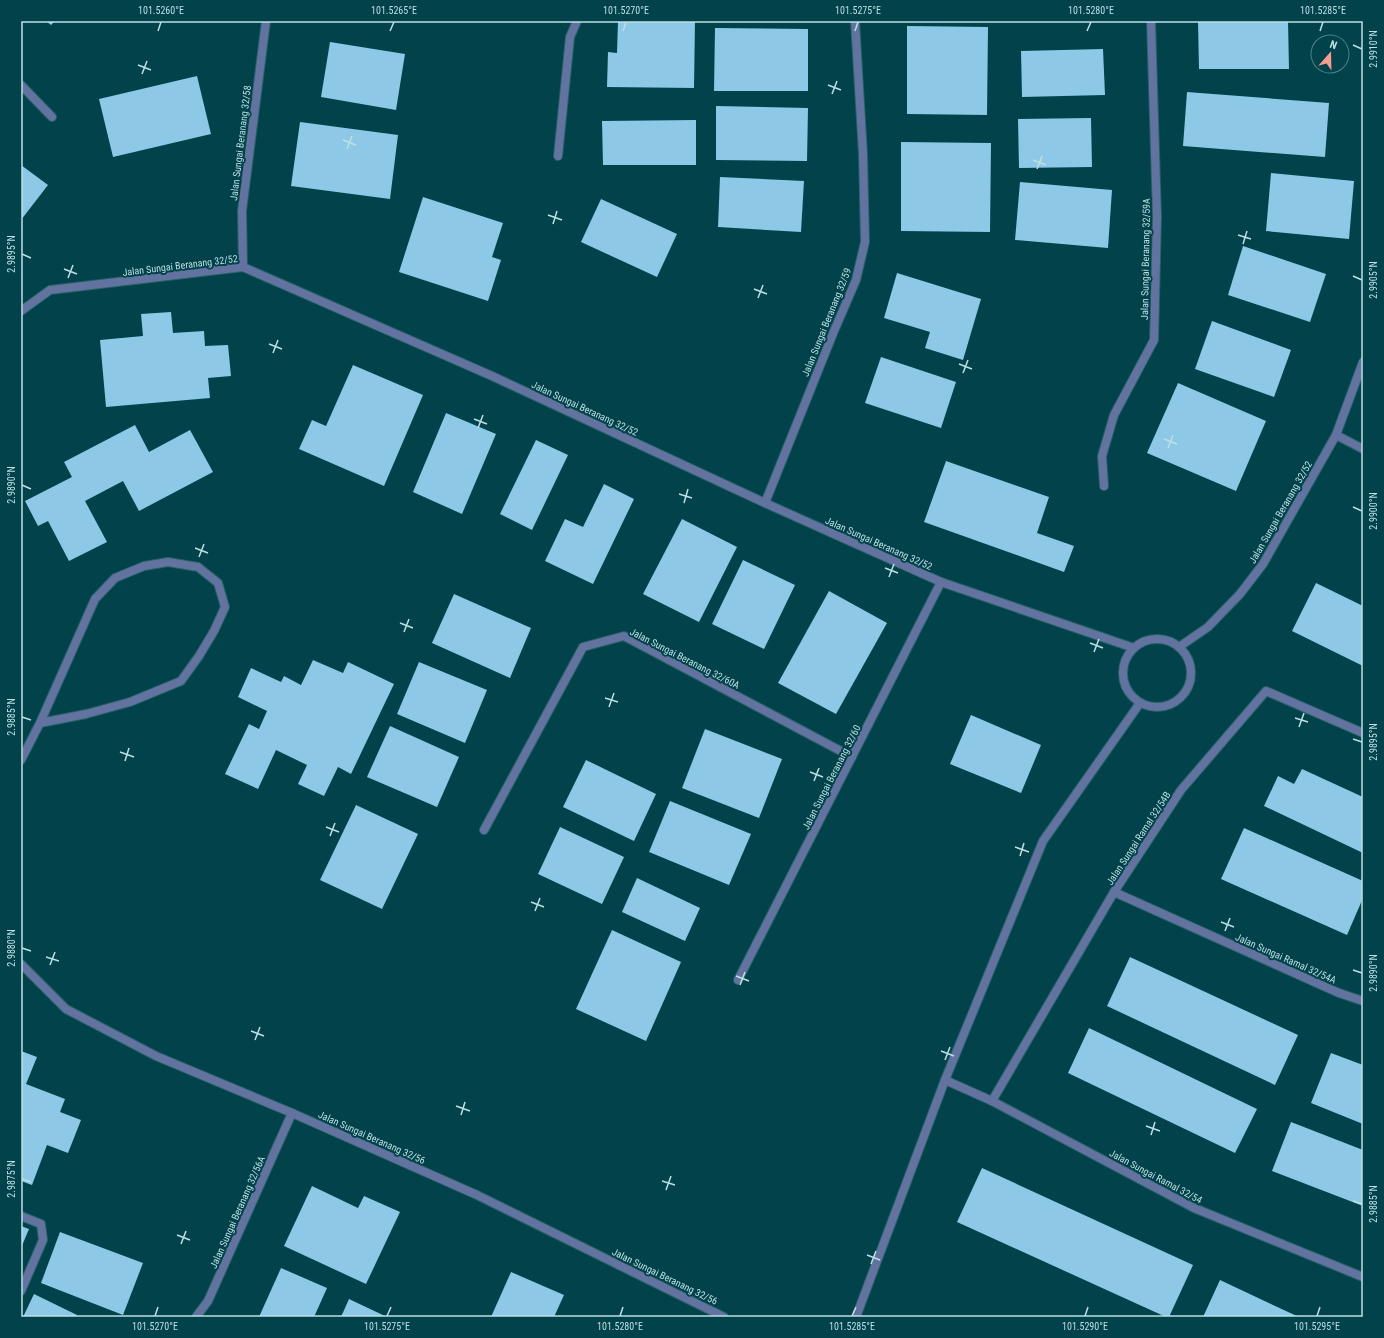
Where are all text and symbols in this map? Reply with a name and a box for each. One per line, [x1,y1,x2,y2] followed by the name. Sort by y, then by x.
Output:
[138,5,184,16] text: 101.5260°E
[371,5,417,16] text: 101.5265°E
[603,5,649,16] text: 101.5270°E
[835,5,881,16] text: 101.5275°E
[1068,5,1114,16] text: 101.5280°E
[1300,5,1346,16] text: 101.5285°E
[1368,30,1379,68] text: 2.9910°N
[1310,34,1350,74] north arrow
[1328,38,1339,52] text: N
[228,85,253,201] street label: Jalan Sungai Beranang 32/58
[1139,198,1152,320] street label: Jalan Sungai Beranang 32/59A
[6,235,17,273] text: 2.9895°N
[122,253,238,278] street label: Jalan Sungai Beranang 32/52
[1368,261,1379,299] text: 2.9905°N
[800,266,853,378] street label: Jalan Sungai Beranang 32/59
[530,379,640,438] street label: Jalan Sungai Beranang 32/52
[1247,459,1314,565] street label: Jalan Sungai Beranang 32/52
[6,466,17,504] text: 2.9890°N
[1368,492,1379,530] text: 2.9900°N
[824,515,934,572] street label: Jalan Sungai Beranang 32/52
[628,626,742,691] street label: Jalan Sungai Beranang 32/60A
[6,698,17,736] text: 2.9885°N
[800,723,863,831] street label: Jalan Sungai Beranang 32/60
[1368,723,1379,761] text: 2.9895°N
[1104,790,1173,887] street label: Jalan Sungai Ramal 32/54B
[6,929,17,967] text: 2.9880°N
[1234,931,1338,986] street label: Jalan Sungai Ramal 32/54A
[1368,954,1379,992] text: 2.9890°N
[317,1109,427,1166] street label: Jalan Sungai Beranang 32/56
[1107,1147,1204,1206] street label: Jalan Sungai Ramal 32/54
[208,1154,267,1270] street label: Jalan Sungai Beranang 32/56A
[6,1160,17,1198] text: 2.9875°N
[1368,1185,1379,1223] text: 2.9885°N
[610,1246,719,1307] street label: Jalan Sungai Beranang 32/56
[132,1321,178,1332] text: 101.5270°E
[364,1321,410,1332] text: 101.5275°E
[597,1321,643,1332] text: 101.5280°E
[829,1321,875,1332] text: 101.5285°E
[1062,1321,1108,1332] text: 101.5290°E
[1294,1321,1340,1332] text: 101.5295°E

